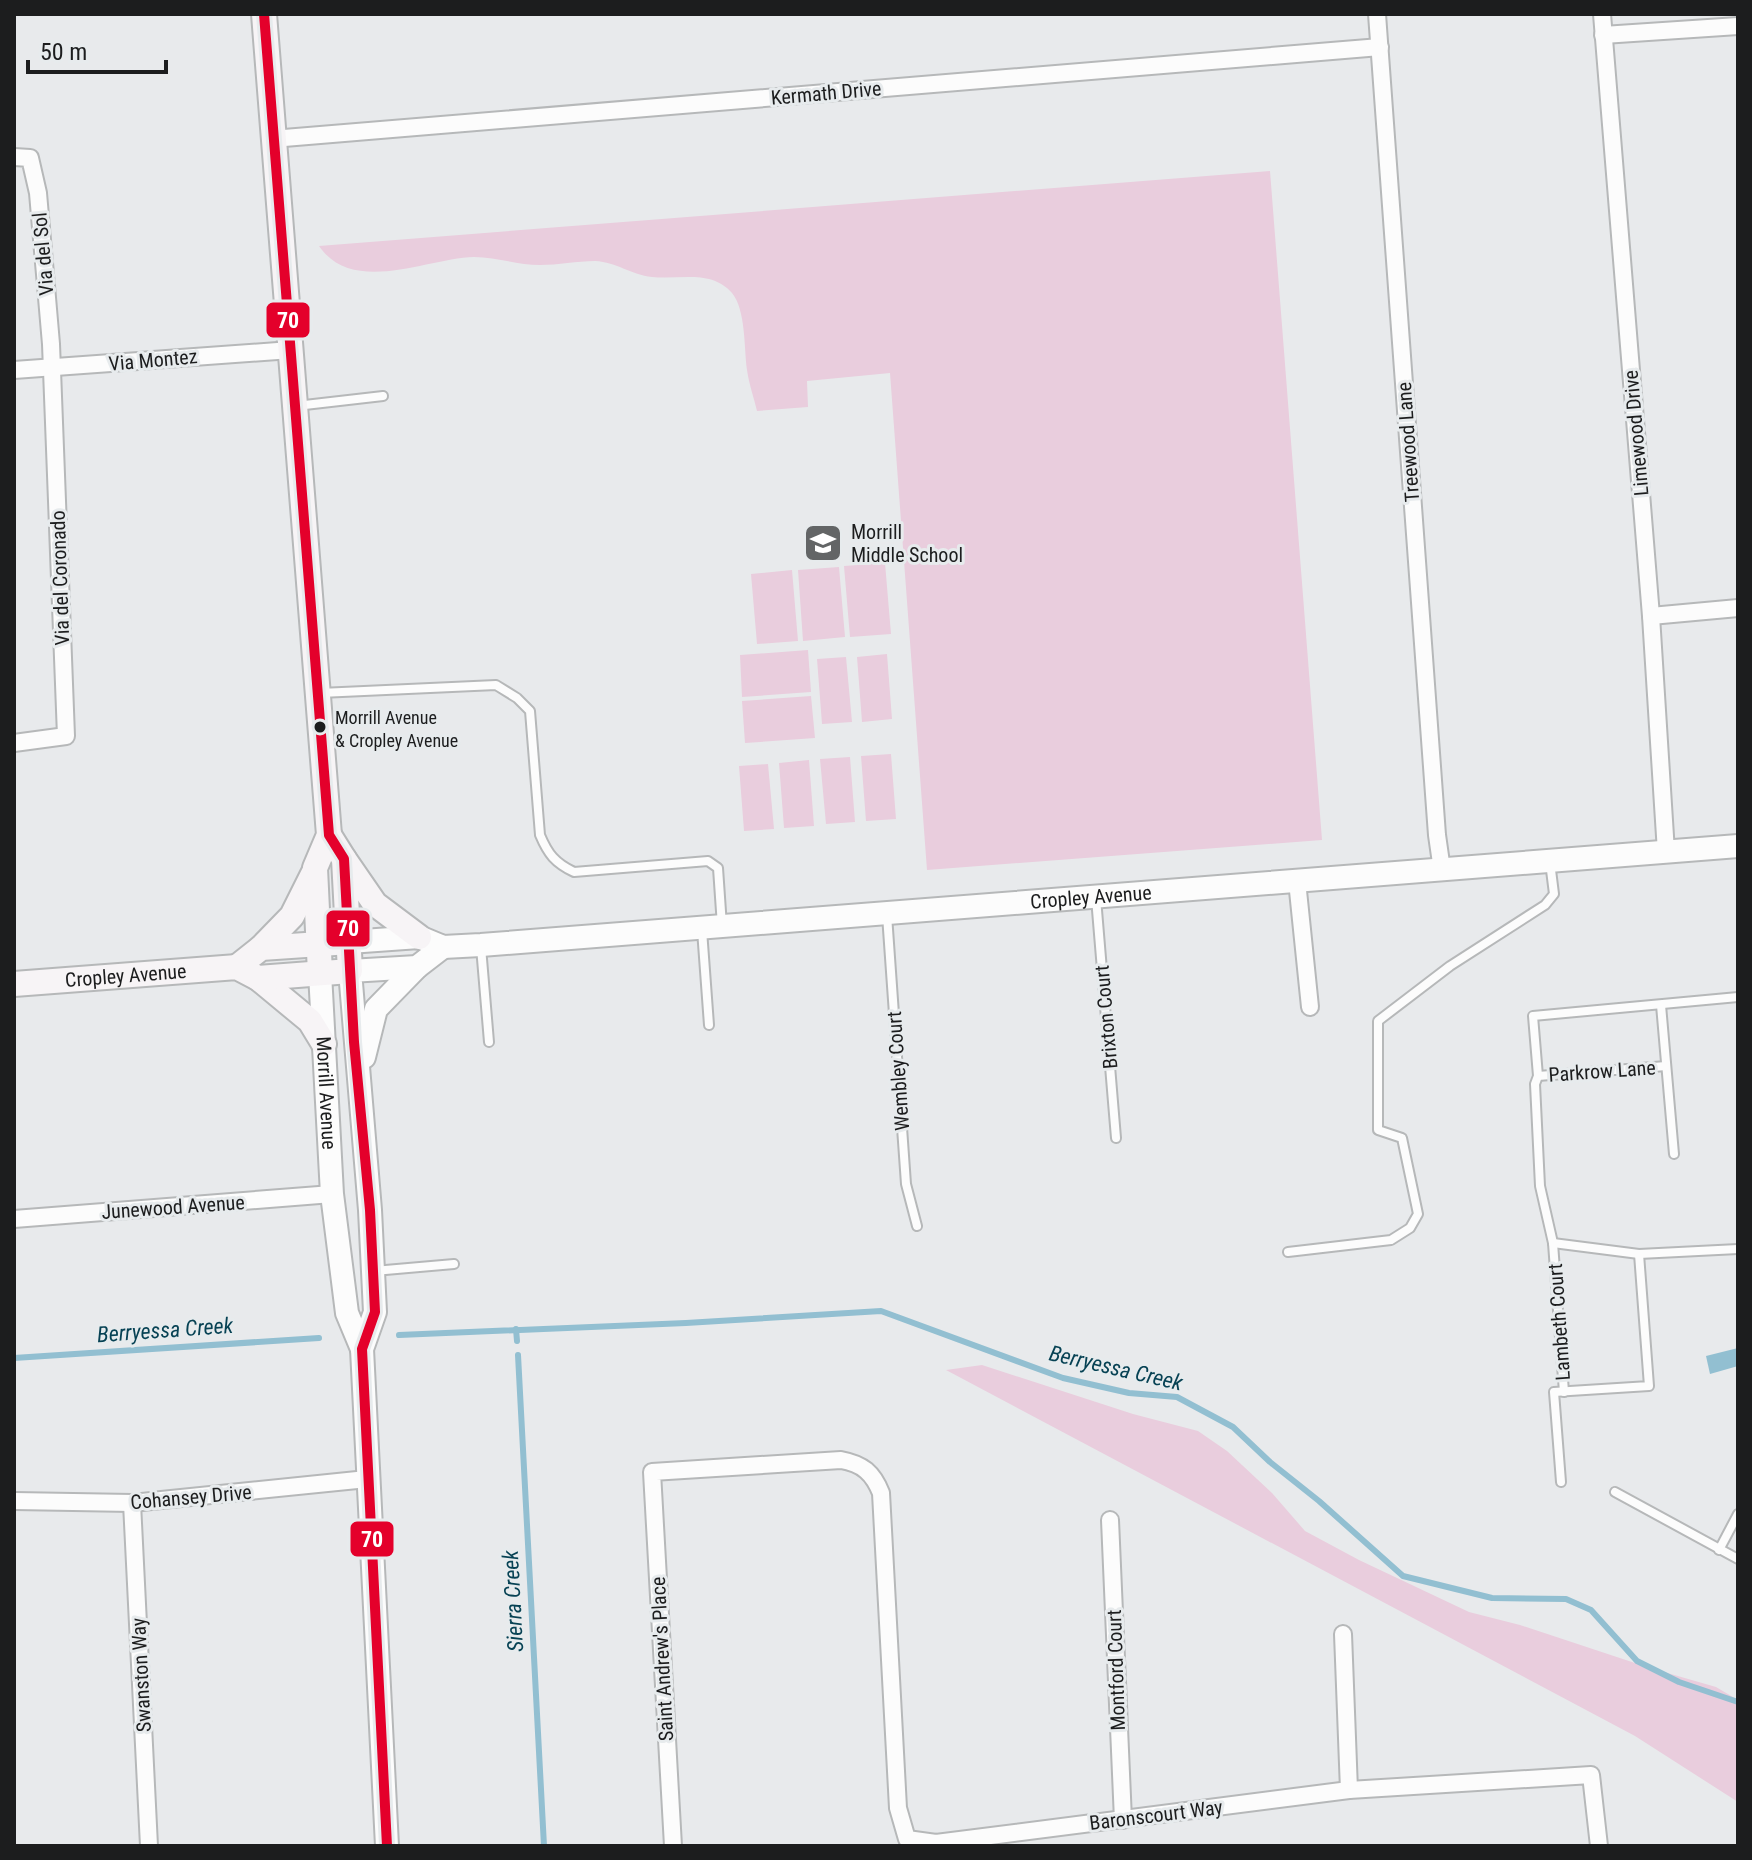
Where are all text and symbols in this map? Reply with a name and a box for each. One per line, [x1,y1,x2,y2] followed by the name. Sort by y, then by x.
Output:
[28,24,166,74] scale bar
[40,38,87,66] text: 50 m
[770,76,882,110] street label: Kermath Drive
[27,211,59,297] street label: Via del Sol
[265,301,311,339] line badge: 70
[277,308,299,333] text: 70
[108,344,198,376] street label: Via Montez
[1619,369,1653,497] street label: Limewood Drive
[1392,381,1424,503] street label: Treewood Lane
[46,510,74,646] street label: Via del Coronado
[851,520,963,567] place label: Morrill Middle School
[802,522,844,564] school or university icon: Morrill Middle School
[335,707,458,751] place label: Morrill Avenue & Cropley Avenue
[312,719,328,735] marker: Morrill Avenue & Cropley Avenue
[1029,880,1152,914] street label: Cropley Avenue
[325,909,371,948] line badge: 70
[337,916,359,941] text: 70
[64,959,187,992] street label: Cropley Avenue
[1090,964,1122,1070] street label: Brixton Court
[882,1010,914,1131] street label: Wembley Court
[311,1036,342,1150] street label: Morrill Avenue
[1548,1055,1656,1087] street label: Parkrow Lane
[101,1190,245,1224] street label: Junewood Avenue
[1543,1263,1575,1381] street label: Lambeth Court
[96,1313,234,1347] water label: Berryessa Creek
[1047,1340,1186,1396] water label: Berryessa Creek
[129,1480,253,1514] street label: Cohansey Drive
[349,1520,395,1558] line badge: 70
[361,1527,383,1552] text: 70
[498,1549,528,1652] water label: Sierra Creek
[646,1576,678,1742] street label: Saint Andrew's Place
[1102,1609,1130,1731] street label: Montford Court
[126,1617,156,1733] street label: Swanston Way
[1088,1795,1224,1835] street label: Baronscourt Way

